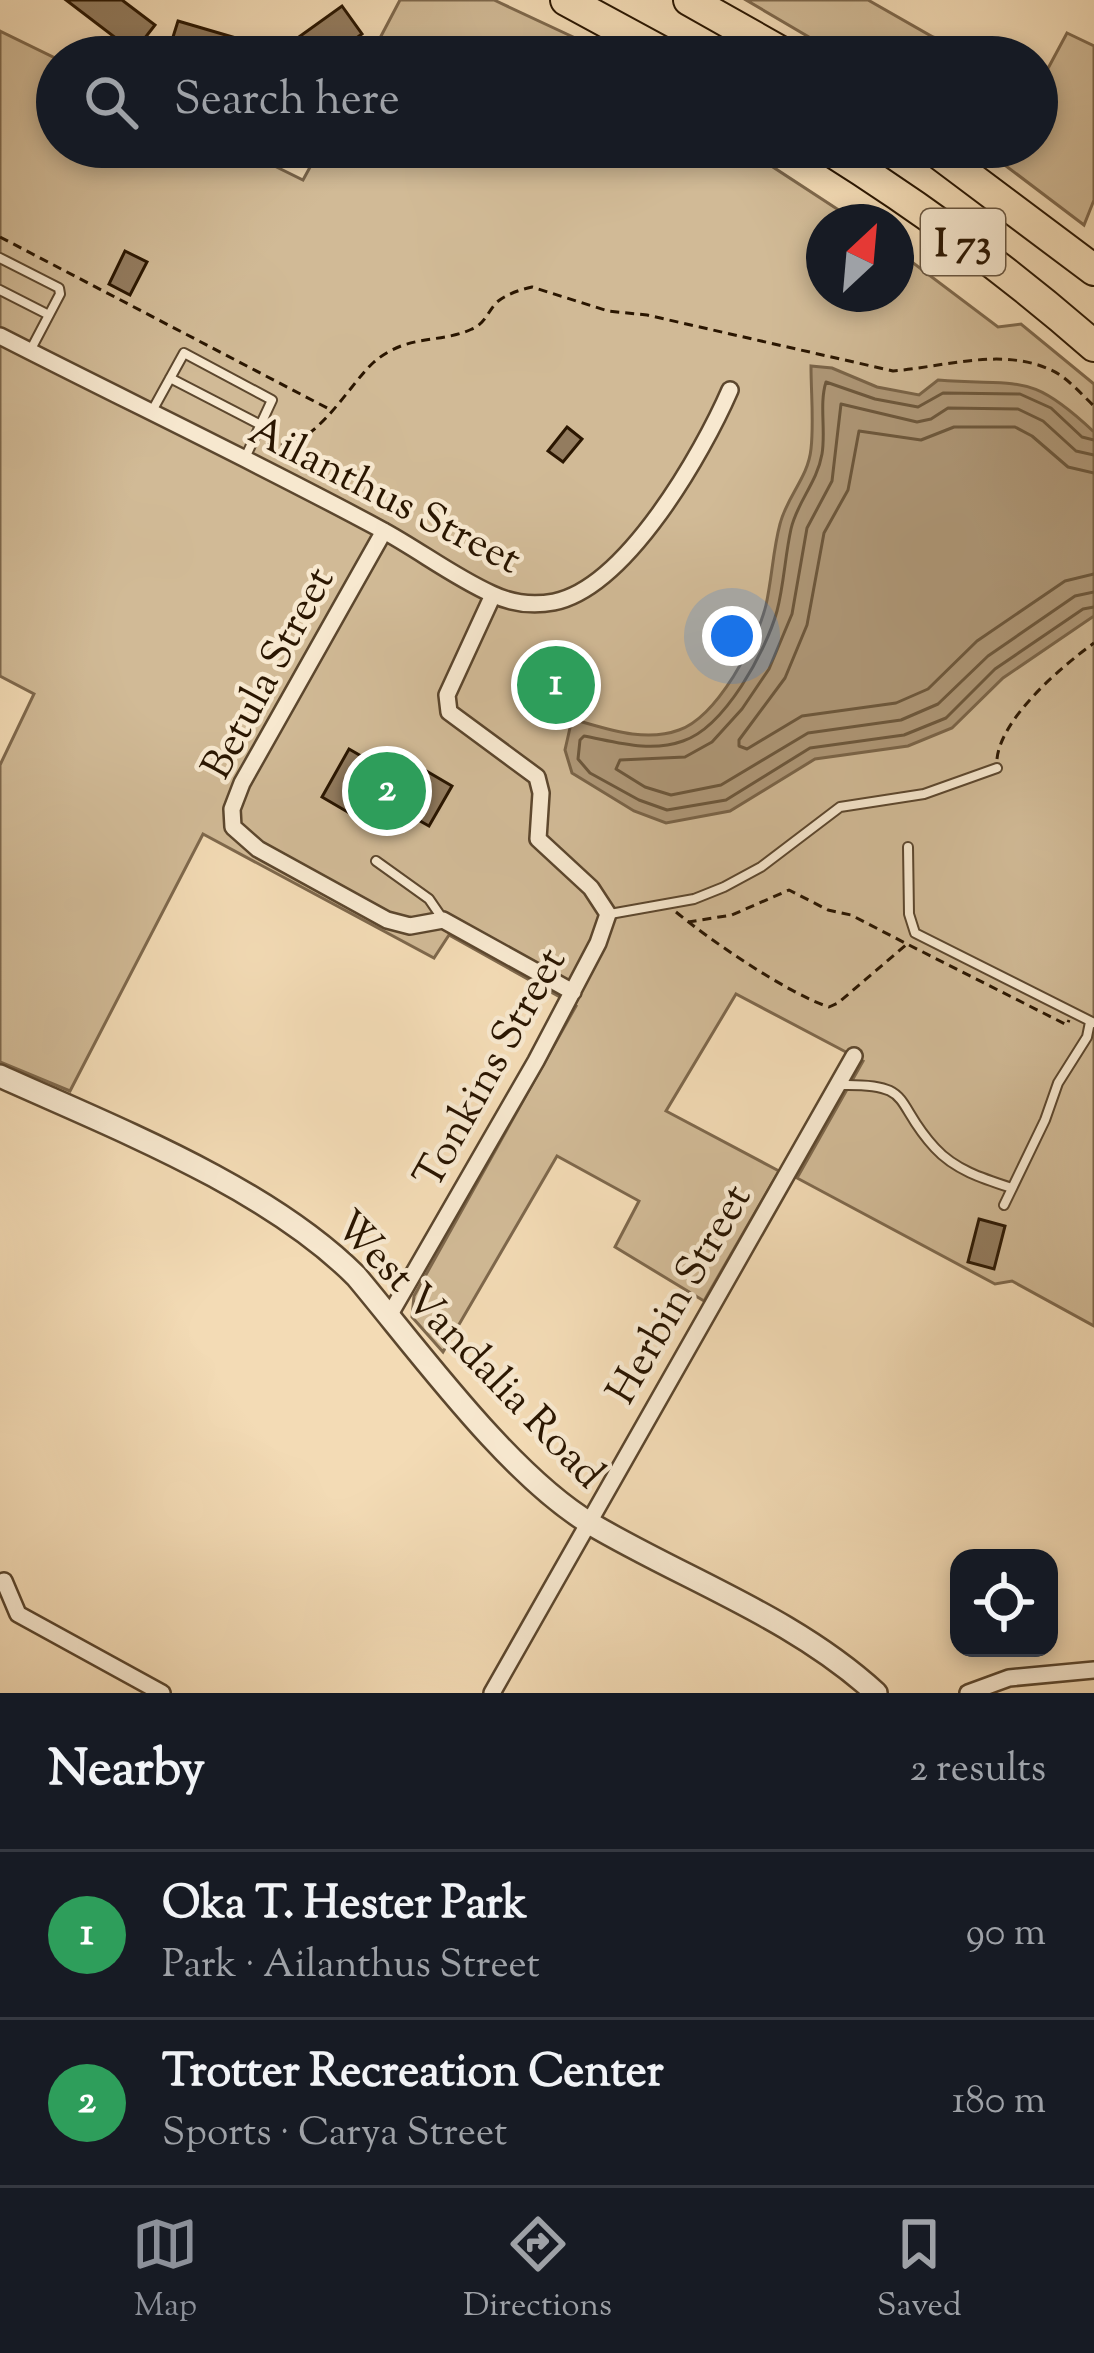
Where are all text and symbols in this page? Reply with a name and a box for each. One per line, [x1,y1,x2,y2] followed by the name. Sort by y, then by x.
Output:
[36,36,1058,168] search box
[78,69,144,135] icon: search
[174,70,400,135] text: Search here
[806,204,914,312] north arrow
[921,209,1005,275] road number: I 73
[237,403,530,592] street label: Ailanthus Street
[189,557,352,791] street label: Betula Street
[702,606,762,666] your location
[517,640,595,730] pin: 1
[348,746,426,836] pin: 2
[401,938,583,1201] street label: Tonkins Street
[594,1174,769,1417] street label: Herbin Street
[318,1199,616,1504] street label: West Vandalia Road
[950,1549,1058,1657] map controls
[950,1549,1058,1657] button: locate
[48,1735,205,1808] text: Nearby
[910,1743,1046,1799] text: 2 results
[162,1874,527,1939] text: Oka T. Hester Park
[80,1907,94,1963] text: 1
[966,1907,1046,1963] text: 90 m
[162,1939,540,1995] text: Park · Ailanthus Street
[162,2042,664,2107] text: Trotter Recreation Center
[78,2075,96,2131] text: 2
[952,2075,1046,2131] text: 180 m
[162,2107,507,2163] text: Sports · Carya Street
[132,2211,198,2331] tab: Map
[463,2211,612,2331] tab: Directions
[877,2211,962,2331] tab: Saved

